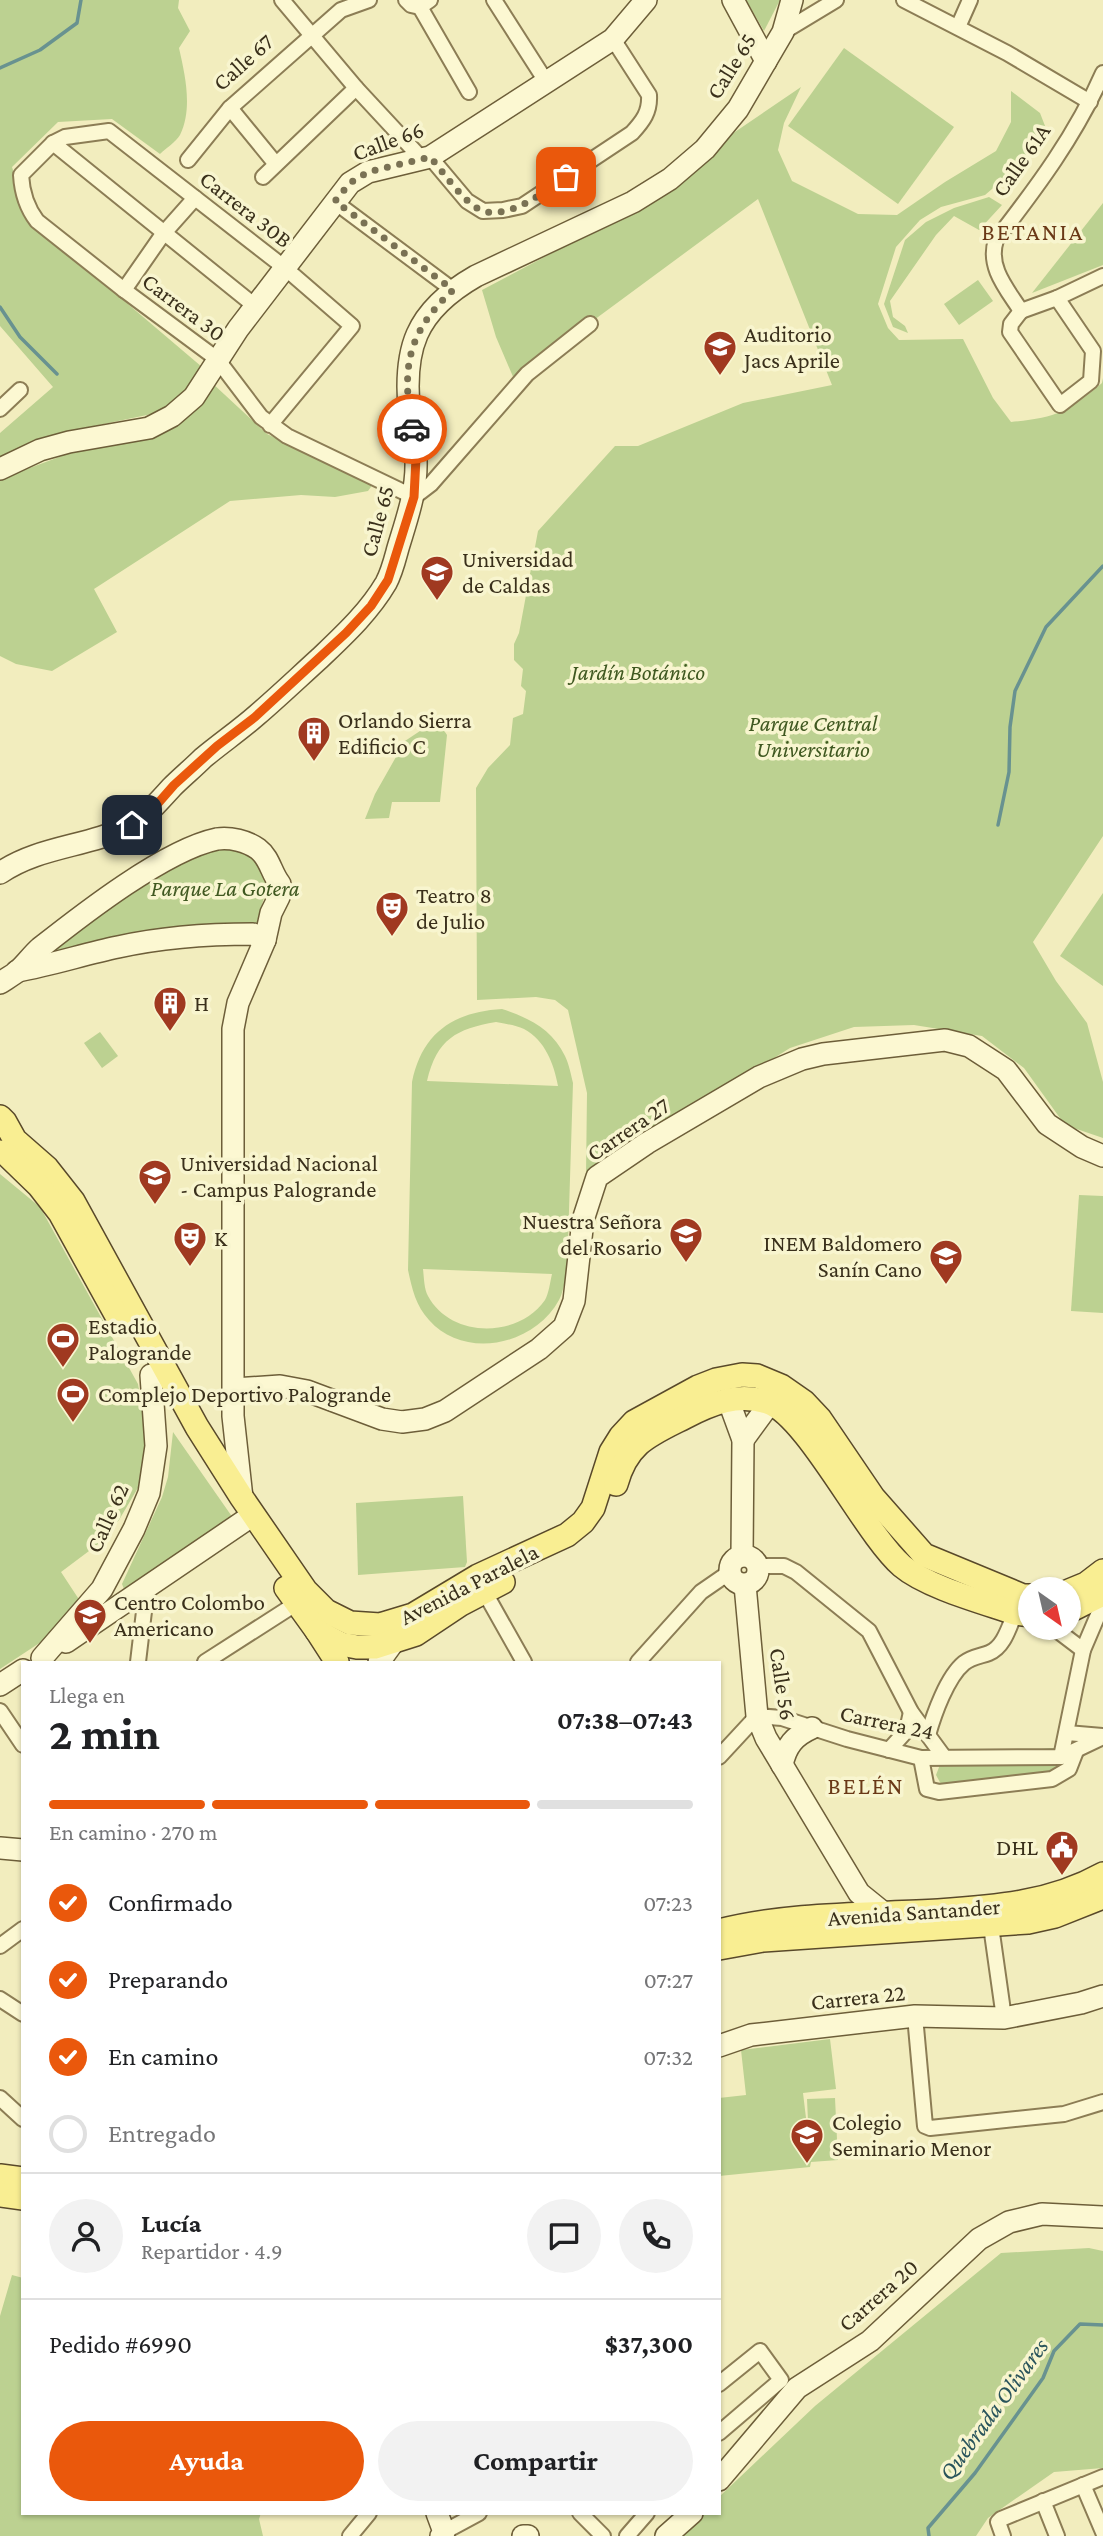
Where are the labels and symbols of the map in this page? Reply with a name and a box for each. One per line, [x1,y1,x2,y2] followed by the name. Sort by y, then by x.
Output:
[208,28,279,96] street label: Calle 67
[701,28,761,104] street label: Calle 65
[349,116,427,166] street label: Calle 66
[987,118,1056,201] street label: Calle 61A
[536,147,596,207] pin
[195,165,297,253] street label: Carrera 30B
[982,218,1084,245] district label: BETANIA
[138,268,230,346] street label: Carrera 30
[742,321,840,373] place label: Auditorio Jacs Aprile
[701,328,739,377] school or university icon: Auditorio Jacs Aprile
[377,394,447,464] courier
[355,482,399,560] street label: Calle 65
[462,546,574,598] place label: Universidad de Caldas
[418,553,456,602] school or university icon: Universidad de Caldas
[567,659,705,685] park label: Jardín Botánico
[338,707,472,759] place label: Orlando Sierra Edificio C
[749,710,878,762] park label: Parque Central Universitario
[295,714,333,763] building icon: Orlando Sierra Edificio C
[102,795,162,855] pin
[150,875,300,901] park label: Parque La Gotera
[416,882,492,934] place label: Teatro 8 de Julio
[373,889,411,938] theatre icon: Teatro 8 de Julio
[151,984,189,1033] building icon: H
[194,990,209,1016] place label: H
[582,1092,675,1166] street label: Carrera 27
[180,1150,378,1202] place label: Universidad Nacional - Campus Palogrande
[136,1157,174,1206] school or university icon: Universidad Nacional - Campus Palogrande
[522,1208,662,1260] place label: Nuestra Señora del Rosario
[667,1215,705,1264] school or university icon: Nuestra Señora del Rosario
[171,1219,209,1268] theatre icon: K
[214,1225,228,1251] place label: K
[764,1230,922,1282] place label: INEM Baldomero Sanín Cano
[927,1237,965,1286] school or university icon: INEM Baldomero Sanín Cano
[88,1313,191,1365] place label: Estadio Palogrande
[44,1320,82,1369] sports icon: Estadio Palogrande
[54,1375,92,1424] sports icon: Complejo Deportivo Palogrande
[98,1381,391,1407] place label: Complejo Deportivo Palogrande
[80,1479,134,1557] street label: Calle 62
[396,1538,543,1630] street label: Avenida Paralela
[1018,1577,1082,1640] north arrow
[114,1589,265,1641] place label: Centro Colombo Americano
[71,1596,109,1645] school or university icon: Centro Colombo Americano
[764,1646,802,1722] street label: Calle 56
[838,1699,936,1745] street label: Carrera 24
[828,1772,904,1799] district label: BELÉN
[1043,1828,1081,1877] public building icon: DHL
[996,1834,1039,1860] place label: DHL
[827,1893,1001,1931] street label: Avenida Santander
[810,1979,906,2015] street label: Carrera 22
[832,2109,991,2161] place label: Colegio Seminario Menor
[788,2116,826,2165] school or university icon: Colegio Seminario Menor
[833,2253,923,2337] street label: Carrera 20
[933,2333,1054,2485] water label: Quebrada Olivares

